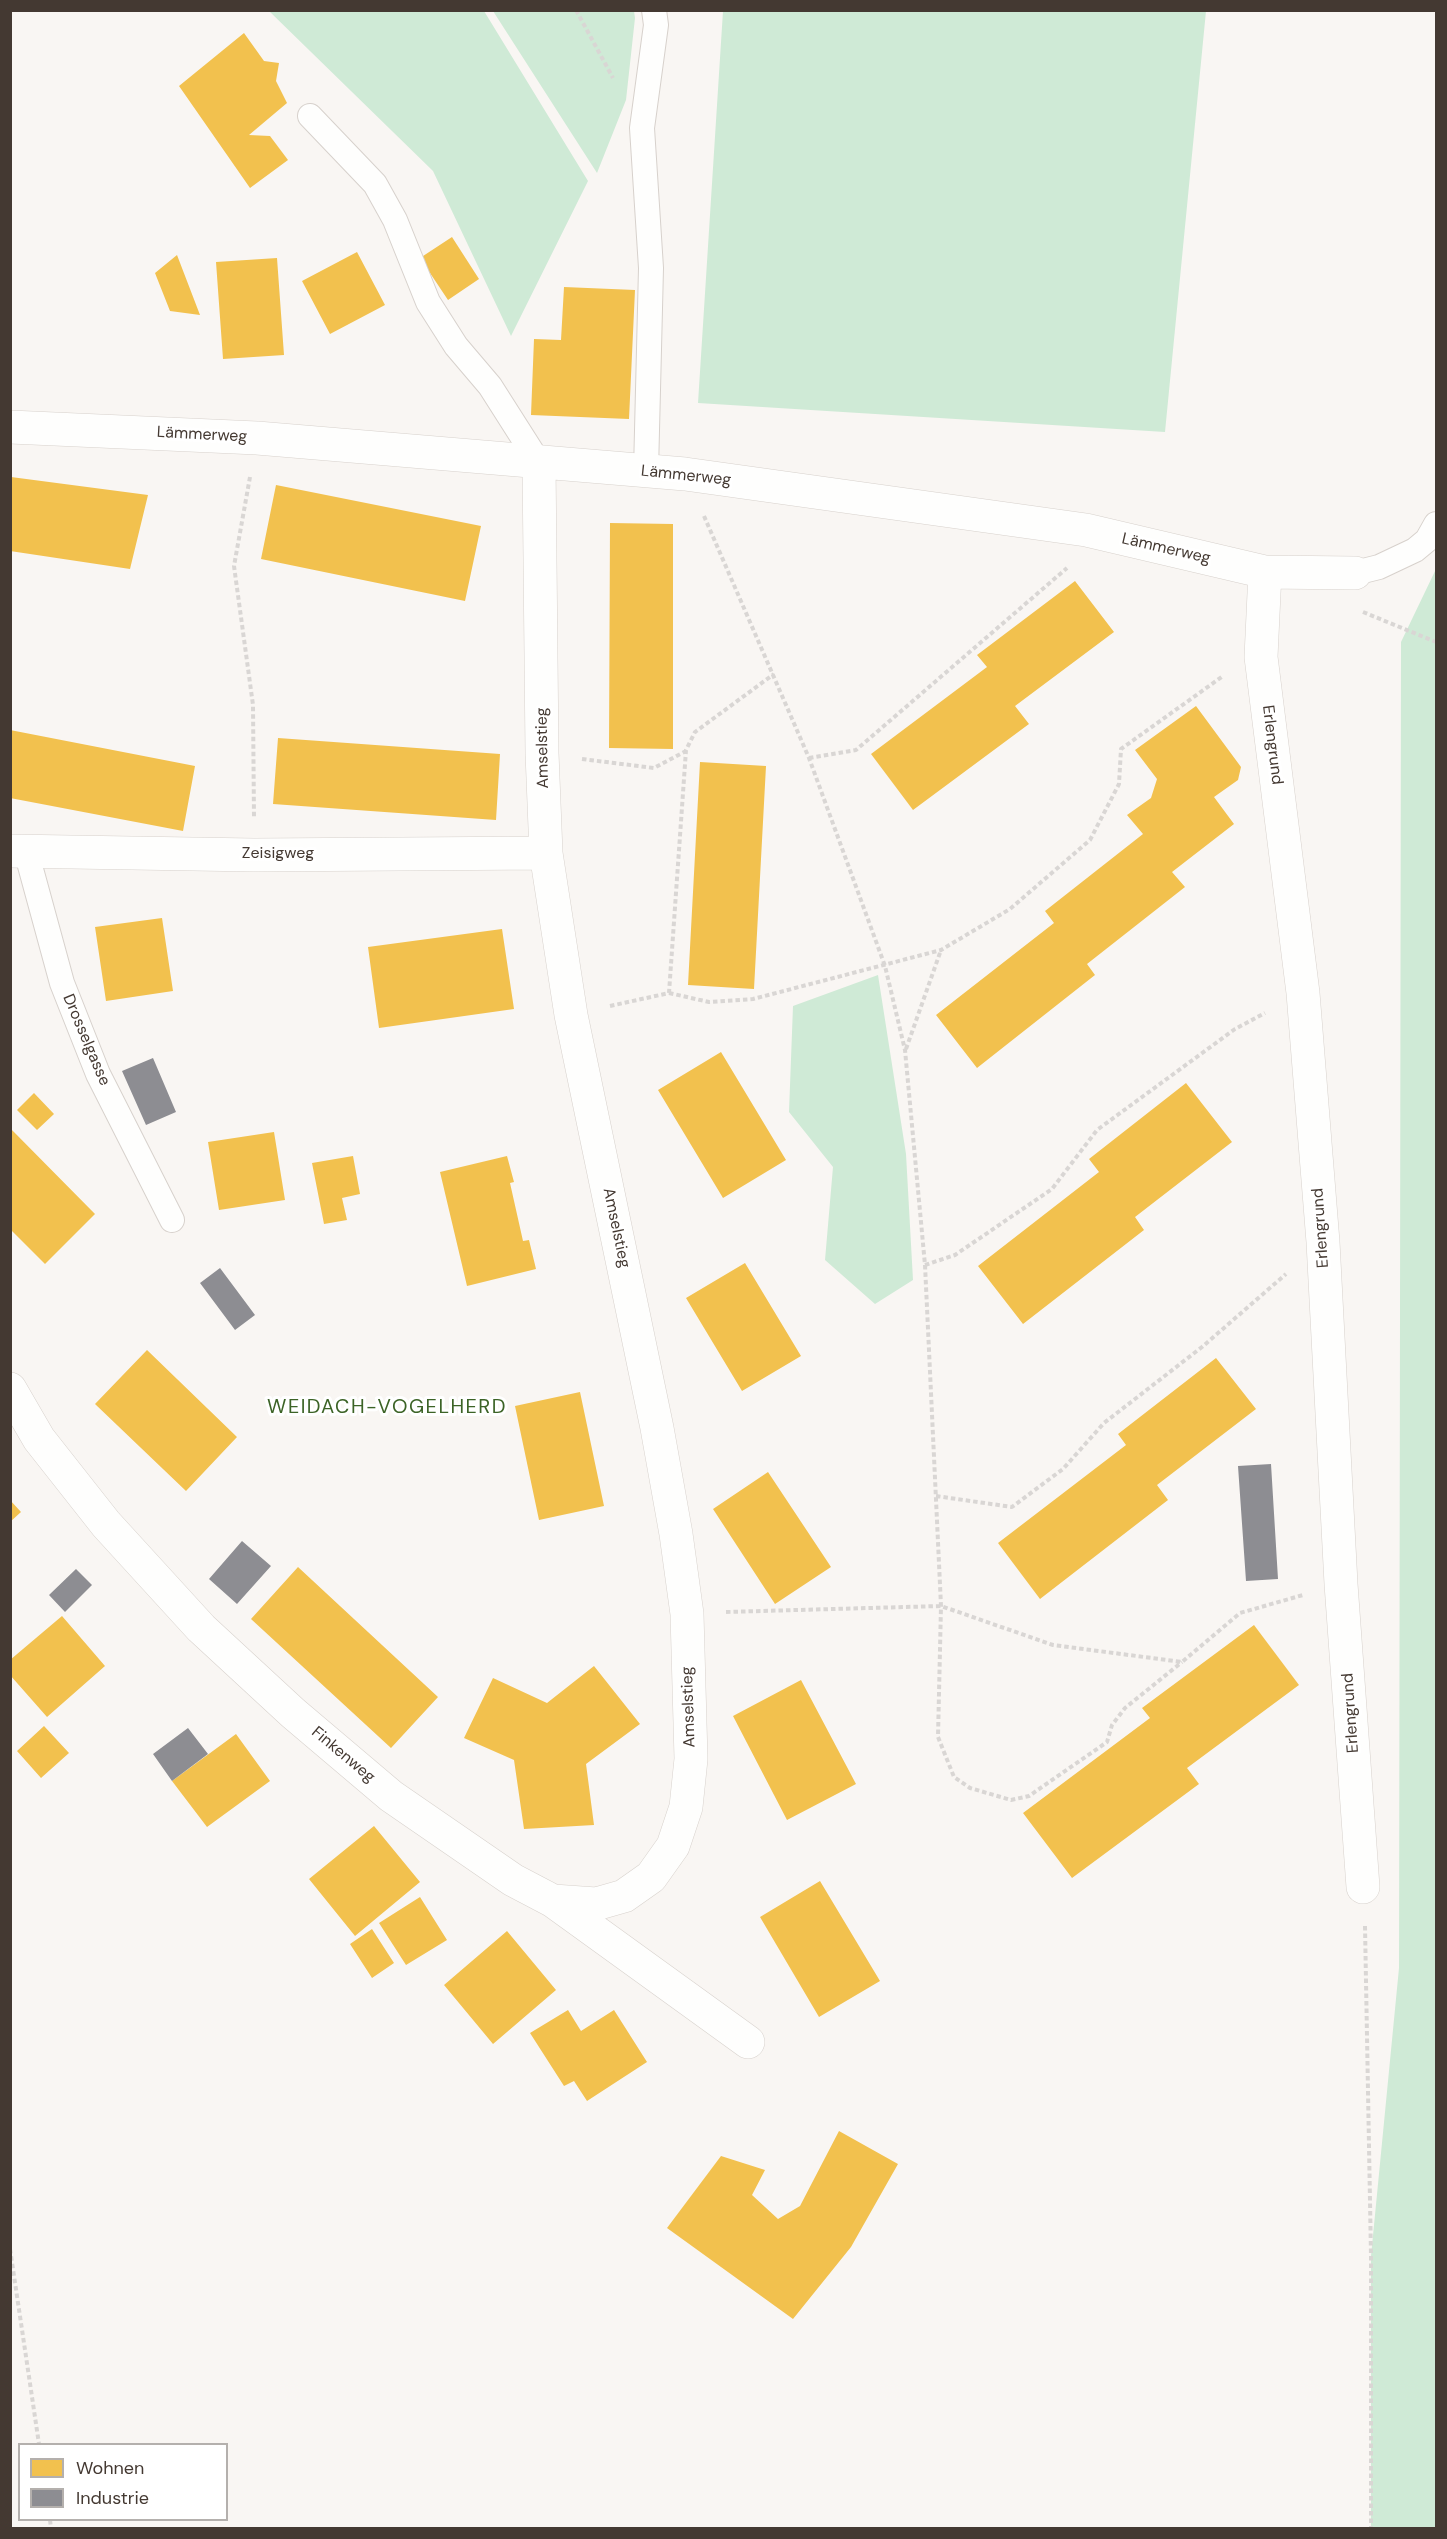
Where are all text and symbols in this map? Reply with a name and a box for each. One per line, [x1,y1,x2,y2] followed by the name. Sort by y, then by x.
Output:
[156,423,248,447] street label: Lämmerweg
[640,462,732,490] street label: Lämmerweg
[1120,529,1212,569] street label: Lämmerweg
[1258,704,1286,786] street label: Erlengrund
[533,707,553,789] street label: Amselstieg
[242,844,314,864] street label: Zeisigweg
[58,991,114,1089] street label: Drosselgasse
[598,1186,634,1270] street label: Amselstieg
[1309,1187,1333,1269] street label: Erlengrund
[267,1396,507,1420] district label: WEIDACH-VOGELHERD
[678,1666,700,1748] street label: Amselstieg
[1339,1672,1363,1754] street label: Erlengrund
[307,1723,379,1787] street label: Finkenweg
[18,2443,228,2521] legend
[76,2456,144,2480] text: Wohnen
[76,2486,149,2510] text: Industrie

